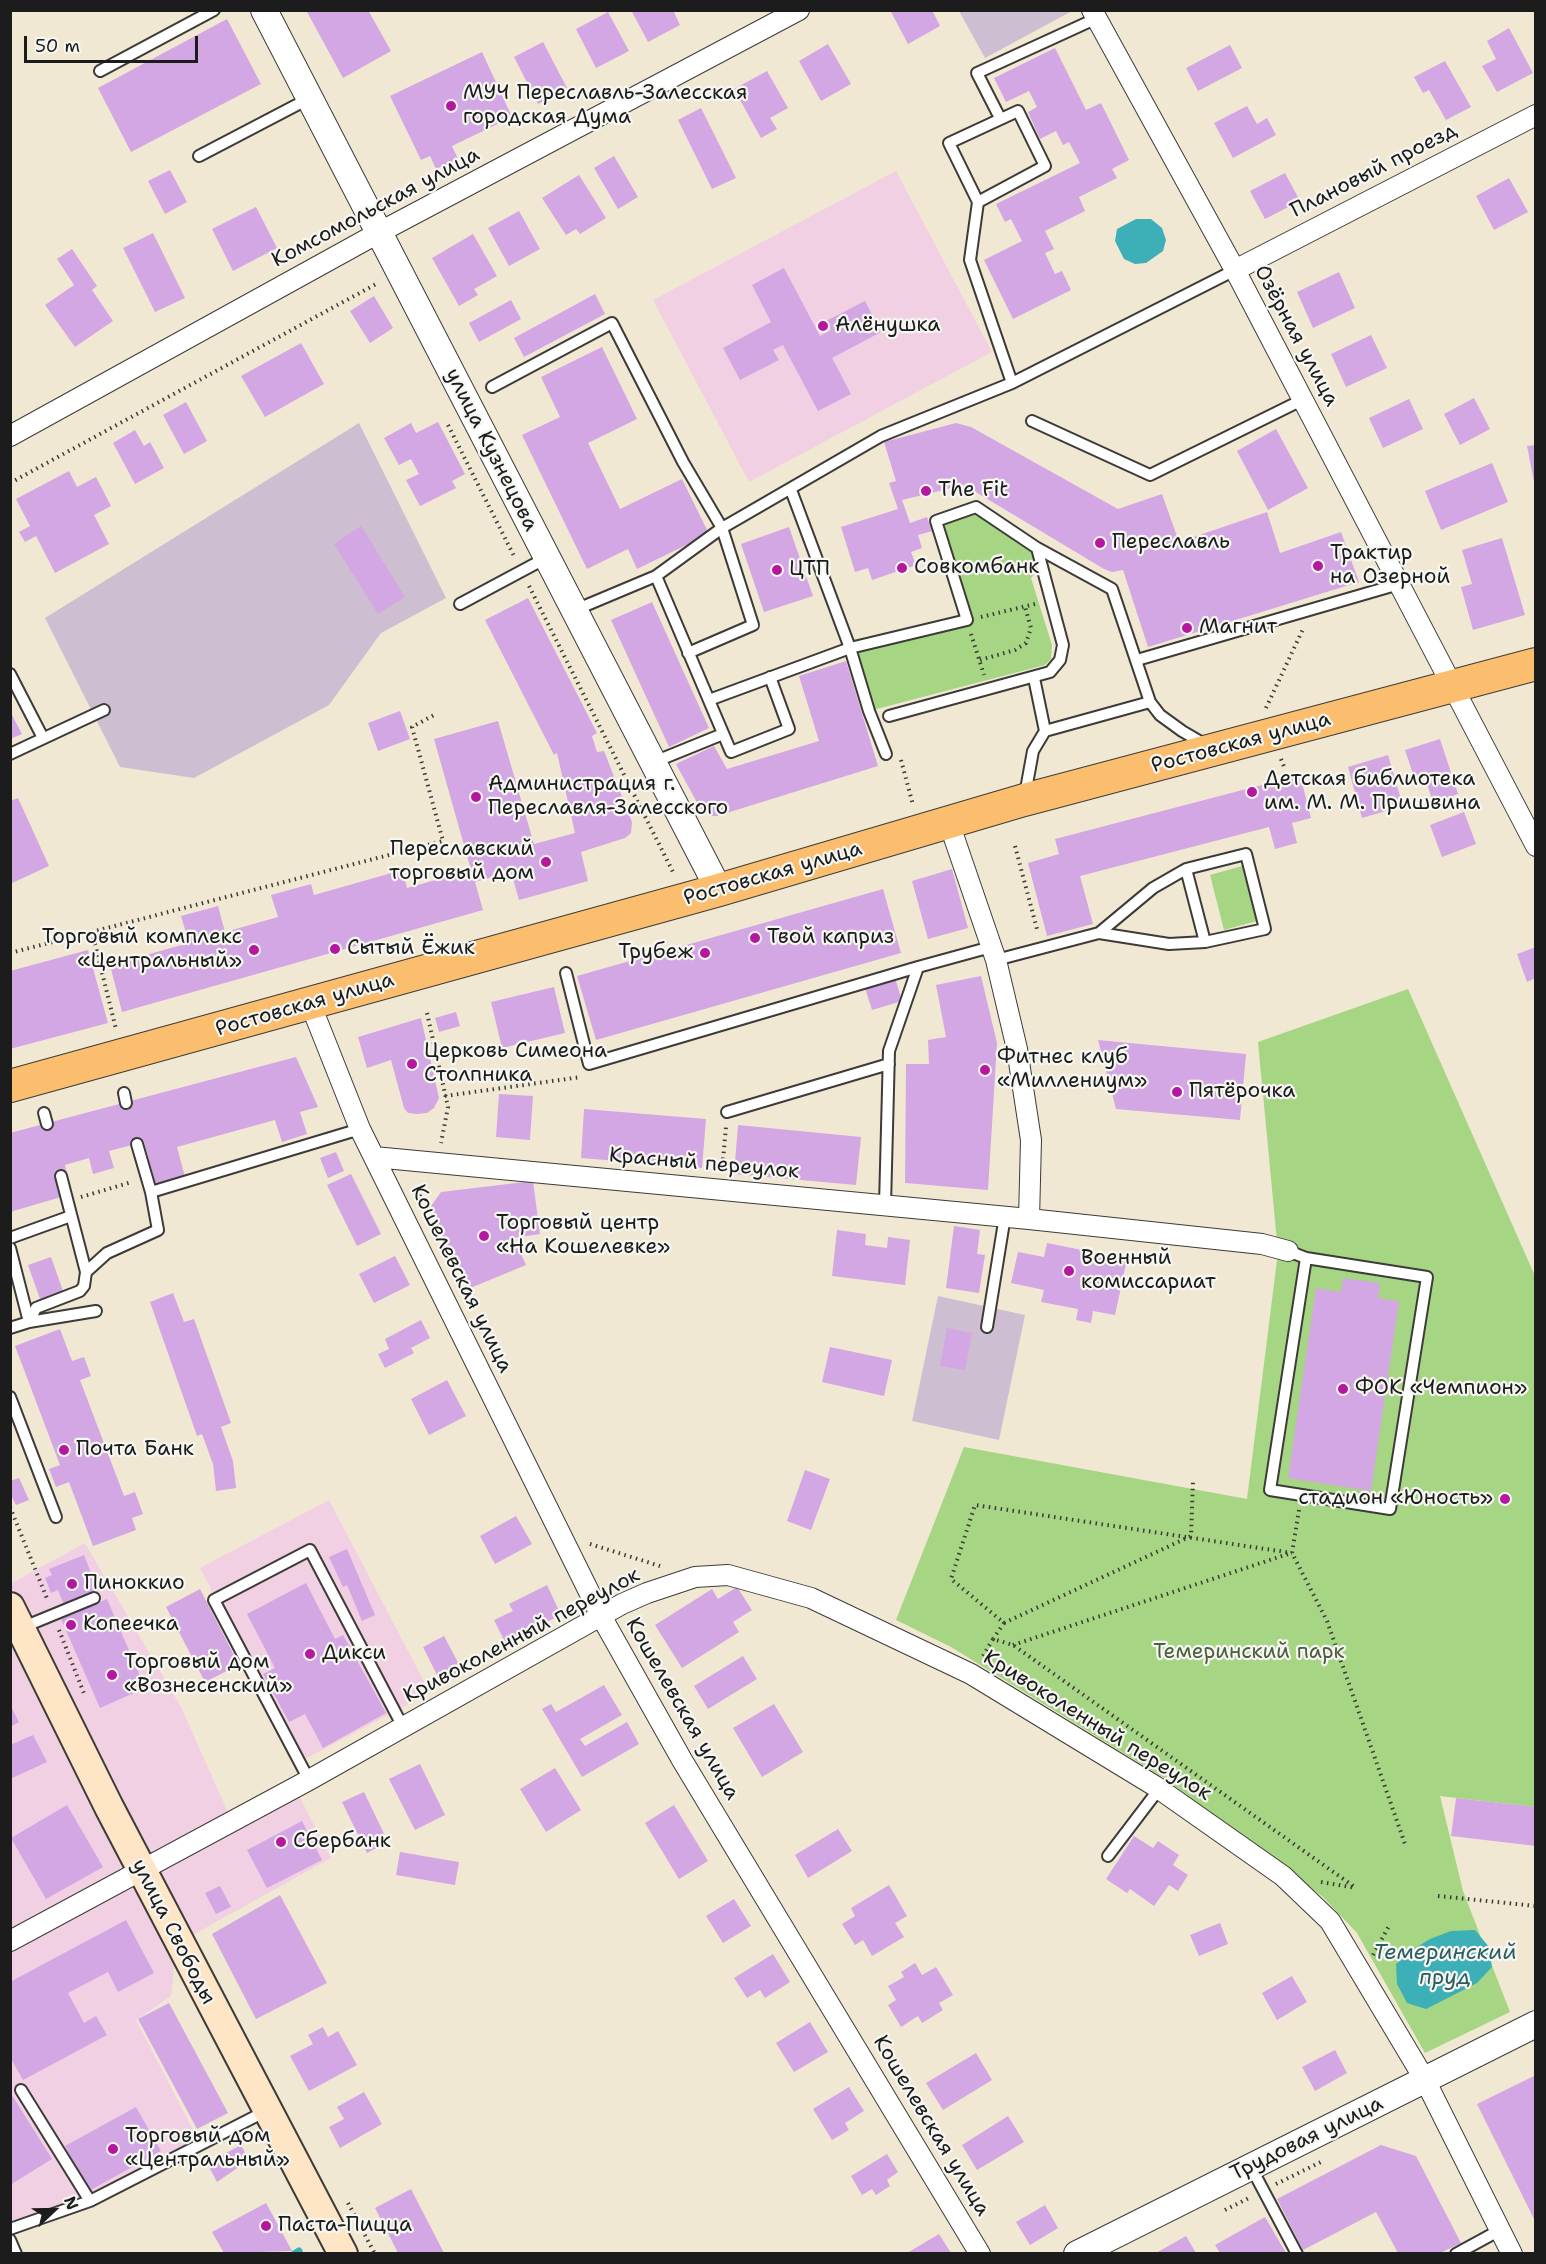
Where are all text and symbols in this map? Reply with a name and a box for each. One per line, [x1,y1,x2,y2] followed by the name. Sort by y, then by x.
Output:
[27,24,201,62] scale bar
[35,34,80,58] text: 50 m
[463,81,747,131] place label: МУЧ Переславль-Залесская городская Дума
[444,99,458,113] marker: МУЧ Переславль-Залесская городская Дума
[1287,118,1461,224] street label: Плановый проезд
[268,143,484,273] street label: Комсомольская улица
[1248,261,1344,411] street label: Озёрная улица
[835,313,940,339] place label: Алёнушка
[816,319,830,333] marker: Алёнушка
[439,364,543,536] street label: улица Кузнецова
[938,478,1008,504] place label: The Fit
[919,484,933,498] marker: The Fit
[1112,530,1230,556] place label: Переславль
[1093,536,1107,550] marker: Переславль
[1330,541,1450,591] place label: Трактир на Озерной
[914,555,1039,581] place label: Совкомбанк
[789,557,830,583] place label: ЦТП
[1311,559,1325,573] marker: Трактир на Озерной
[895,561,909,575] marker: Совкомбанк
[770,563,784,577] marker: ЦТП
[1199,615,1277,641] place label: Магнит
[1180,621,1194,635] marker: Магнит
[1149,707,1333,779] street label: Ростовская улица
[1264,767,1480,817] place label: Детская библиотека им. М. М. Пришвина
[488,772,728,822] place label: Администрация г. Переславля-Залесского
[1245,785,1259,799] marker: Детская библиотека им. М. М. Пришвина
[469,790,483,804] marker: Администрация г. Переславля-Залесского
[681,836,865,912] street label: Ростовская улица
[389,837,534,887] place label: Переславский торговый дом
[539,855,553,869] marker: Переславский торговый дом
[42,925,242,975] place label: Торговый комплекс «Центральный»
[767,925,894,951] place label: Твой каприз
[748,931,762,945] marker: Твой каприз
[347,936,475,962] place label: Сытый Ёжик
[618,940,693,966] place label: Трубеж
[328,942,342,956] marker: Сытый Ёжик
[247,943,261,957] marker: Торговый комплекс «Центральный»
[698,946,712,960] marker: Трубеж
[213,967,397,1043] street label: Ростовская улица
[424,1039,607,1089] place label: Церковь Симеона Столпника
[997,1045,1147,1095] place label: Фитнес клуб «Миллениум»
[405,1057,419,1071] marker: Церковь Симеона Столпника
[978,1063,992,1077] marker: Фитнес клуб «Миллениум»
[1189,1079,1295,1105] place label: Пятёрочка
[1170,1085,1184,1099] marker: Пятёрочка
[608,1143,800,1185] street label: Красный переулок
[404,1181,518,1377] street label: Кошелевская улица
[496,1211,670,1261] place label: Торговый центр «На Кошелевке»
[477,1229,491,1243] marker: Торговый центр «На Кошелевке»
[1081,1246,1216,1296] place label: Военный комиссариат
[1062,1264,1076,1278] marker: Военный комиссариат
[1355,1376,1527,1402] place label: ФОК «Чемпион»
[1336,1382,1350,1396] marker: ФОК «Чемпион»
[76,1437,194,1463] place label: Почта Банк
[57,1443,71,1457] marker: Почта Банк
[1298,1486,1493,1512] place label: стадион «Юность»
[1498,1492,1512,1506] marker: стадион «Юность»
[399,1563,645,1709] street label: Кривоколенный переулок
[84,1571,185,1597] place label: Пиноккио
[65,1577,79,1591] marker: Пиноккио
[83,1612,179,1638] place label: Копеечка
[620,1613,744,1805] street label: Кошелевская улица
[64,1618,78,1632] marker: Копеечка
[1153,1640,1345,1666] park label: Темеринский парк
[322,1641,386,1667] place label: Дикси
[978,1645,1216,1807] street label: Кривоколенный переулок
[303,1647,317,1661] marker: Дикси
[124,1650,293,1700] place label: Торговый дом «Вознесенский»
[105,1668,119,1682] marker: Торговый дом «Вознесенский»
[293,1829,391,1855] place label: Сбербанк
[274,1835,288,1849] marker: Сбербанк
[125,1855,221,2009] street label: улица Свободы
[1373,1940,1517,1992] water label: Темеринский пруд
[867,2031,995,2221] street label: Кошелевская улица
[1227,2091,1387,2187] street label: Трудовая улица
[125,2124,290,2174] place label: Торговый дом «Центральный»
[106,2142,120,2156] marker: Торговый дом «Центральный»
[24,2180,84,2240] north arrow
[59,2193,83,2213] text: N
[278,2213,412,2239] place label: Паста-Пицца
[259,2219,273,2233] marker: Паста-Пицца

